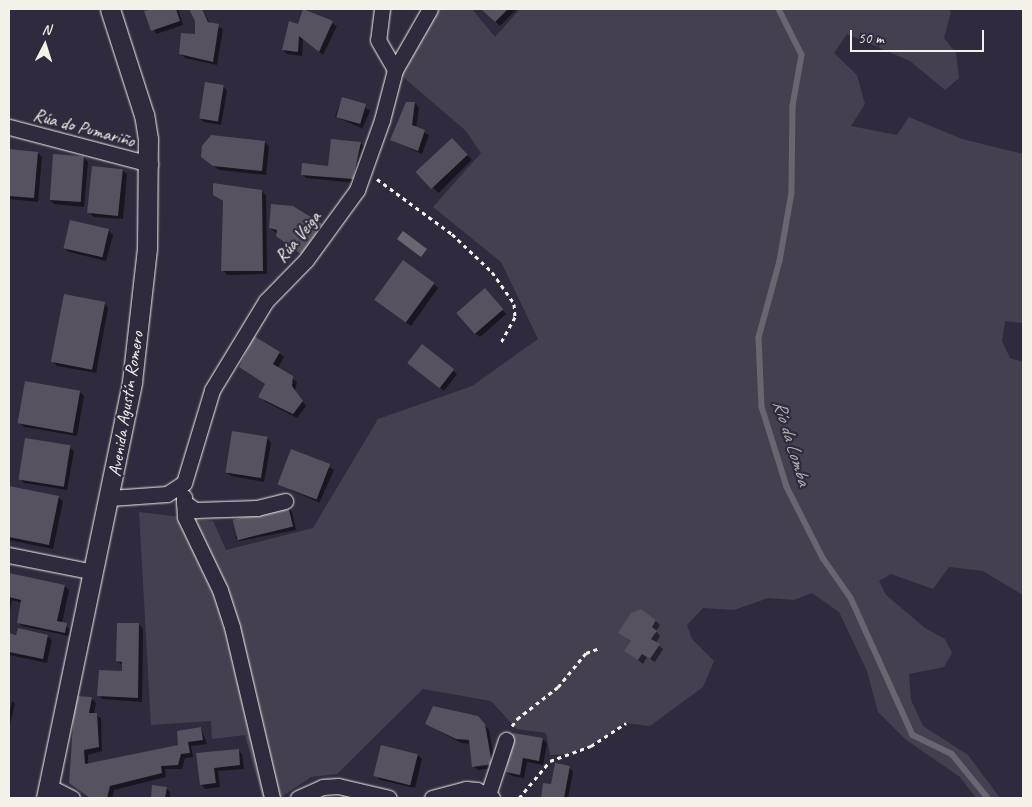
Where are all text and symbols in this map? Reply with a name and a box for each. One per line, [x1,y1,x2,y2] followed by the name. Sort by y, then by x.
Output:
[20,20,70,70] north arrow
[852,20,986,52] scale bar
[41,21,51,38] text: N
[858,29,884,48] text: 50 m
[32,104,136,152] street label: Rúa do Pumariño
[271,207,325,267] street label: Rúa Veiga
[104,330,148,478] street label: Avenida Agustín Romero
[767,398,815,488] water label: Río da Lomba

